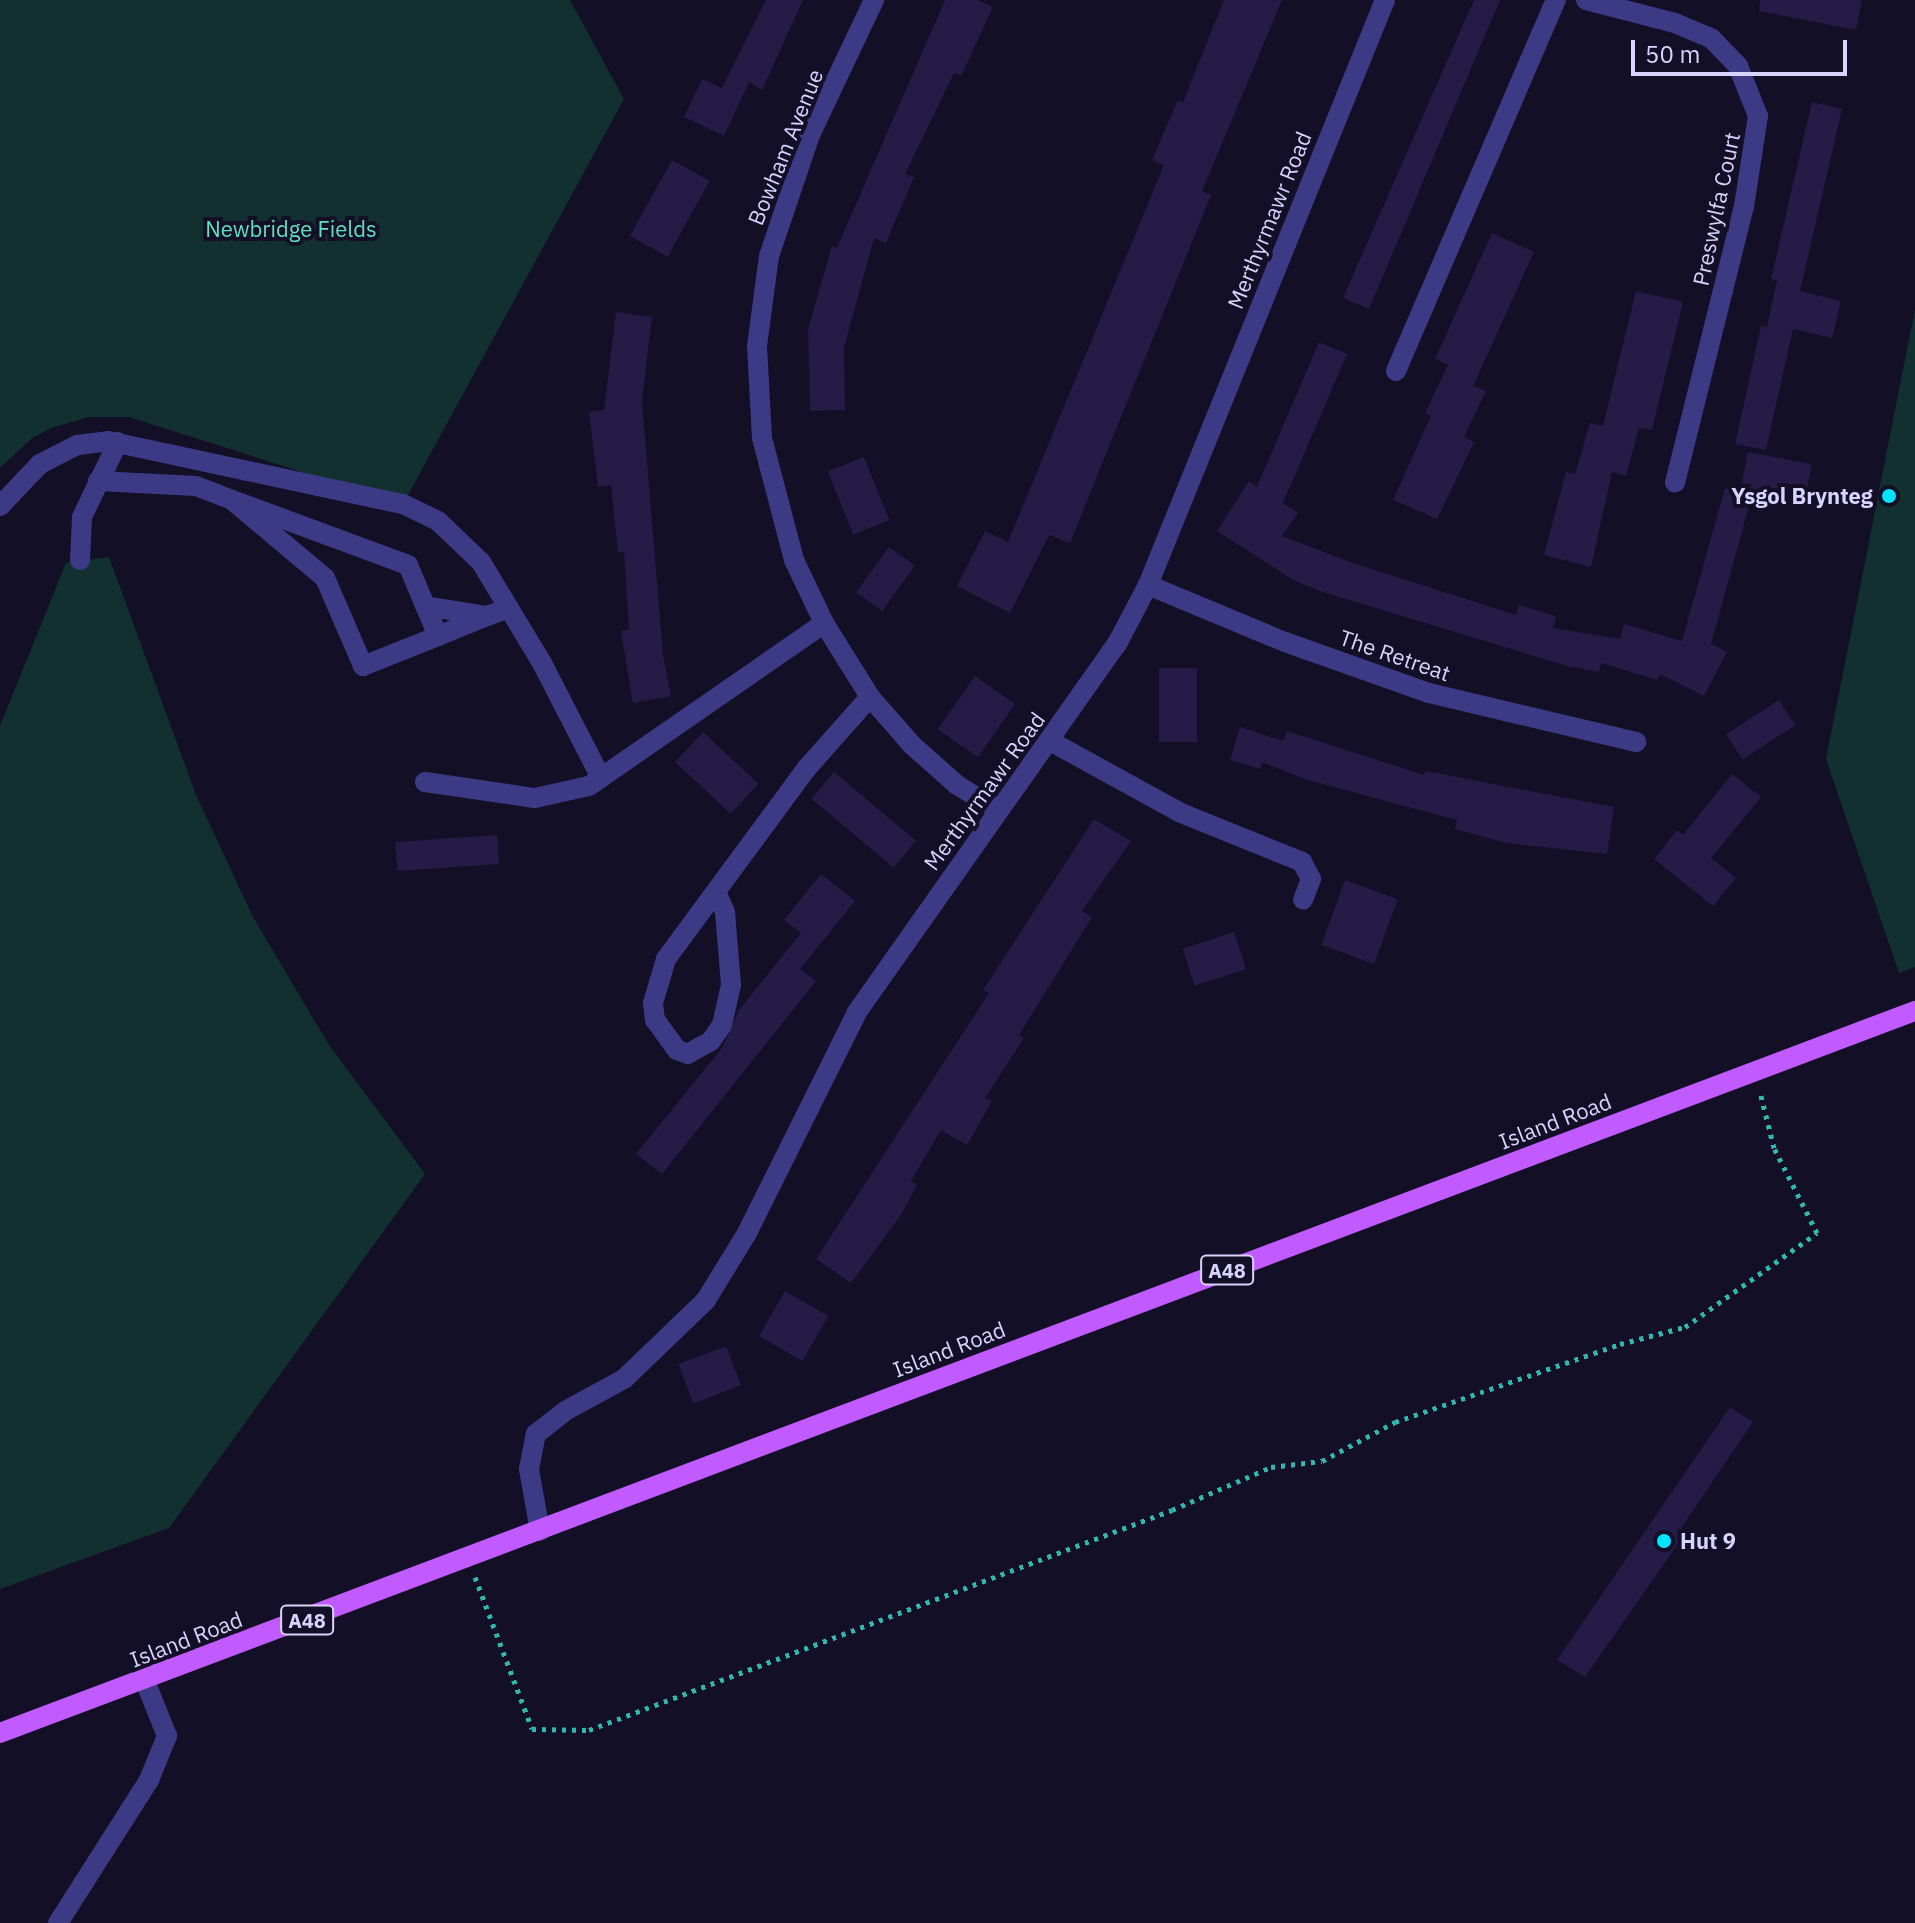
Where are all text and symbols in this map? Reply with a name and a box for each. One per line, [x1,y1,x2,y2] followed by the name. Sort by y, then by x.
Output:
[1635,24,1851,74] scale bar
[1645,38,1700,70] text: 50 m
[742,65,828,229] street label: Bowham Avenue
[1221,128,1317,312] street label: Merthyrmawr Road
[1687,130,1745,288] street label: Preswylfa Court
[205,216,377,242] park label: Newbridge Fields
[1731,483,1873,509] place label: Ysgol Brynteg
[1880,487,1898,505] marker: Ysgol Brynteg
[1336,624,1454,686] street label: The Retreat
[918,707,1050,875] street label: Merthyrmawr Road
[1495,1087,1615,1155] street label: Island Road
[1199,1254,1255,1286] road number: A48
[889,1315,1009,1383] street label: Island Road
[1680,1528,1736,1554] place label: Hut 9
[1655,1532,1673,1550] marker: Hut 9
[279,1604,335,1636] road number: A48
[126,1605,246,1673] street label: Island Road

